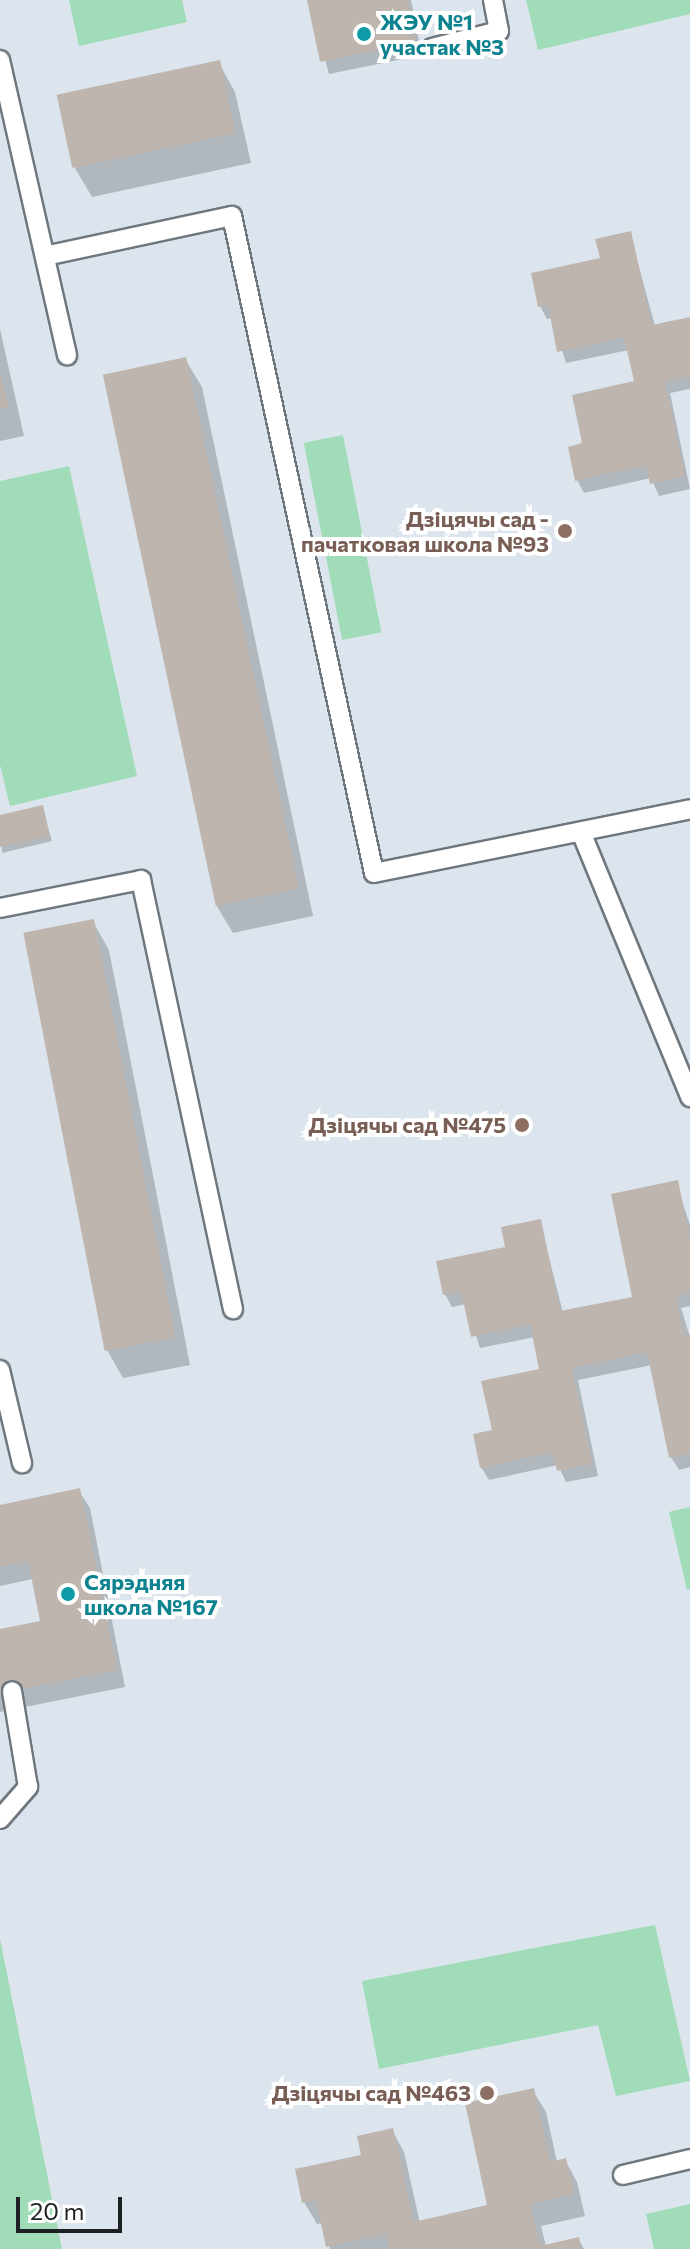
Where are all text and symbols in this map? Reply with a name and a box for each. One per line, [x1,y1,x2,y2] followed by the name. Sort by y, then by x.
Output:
[380,8,504,60] place label: ЖЭУ №1 участак №3
[355,25,373,43] marker: ЖЭУ №1 участак №3
[301,505,549,556] place label: Дзіцячы сад - пачатковая школа №93
[556,522,574,540] marker: Дзіцячы сад - пачатковая школа №93
[309,1112,506,1138] place label: Дзіцячы сад №475
[513,1116,531,1134] marker: Дзіцячы сад №475
[84,1568,218,1620] place label: Сярэдняя школа №167
[59,1585,77,1603] marker: Сярэдняя школа №167
[272,2080,471,2106] place label: Дзіцячы сад №463
[478,2084,496,2102] marker: Дзіцячы сад №463
[20,2181,126,2231] scale bar
[30,2196,84,2225] text: 20 m

